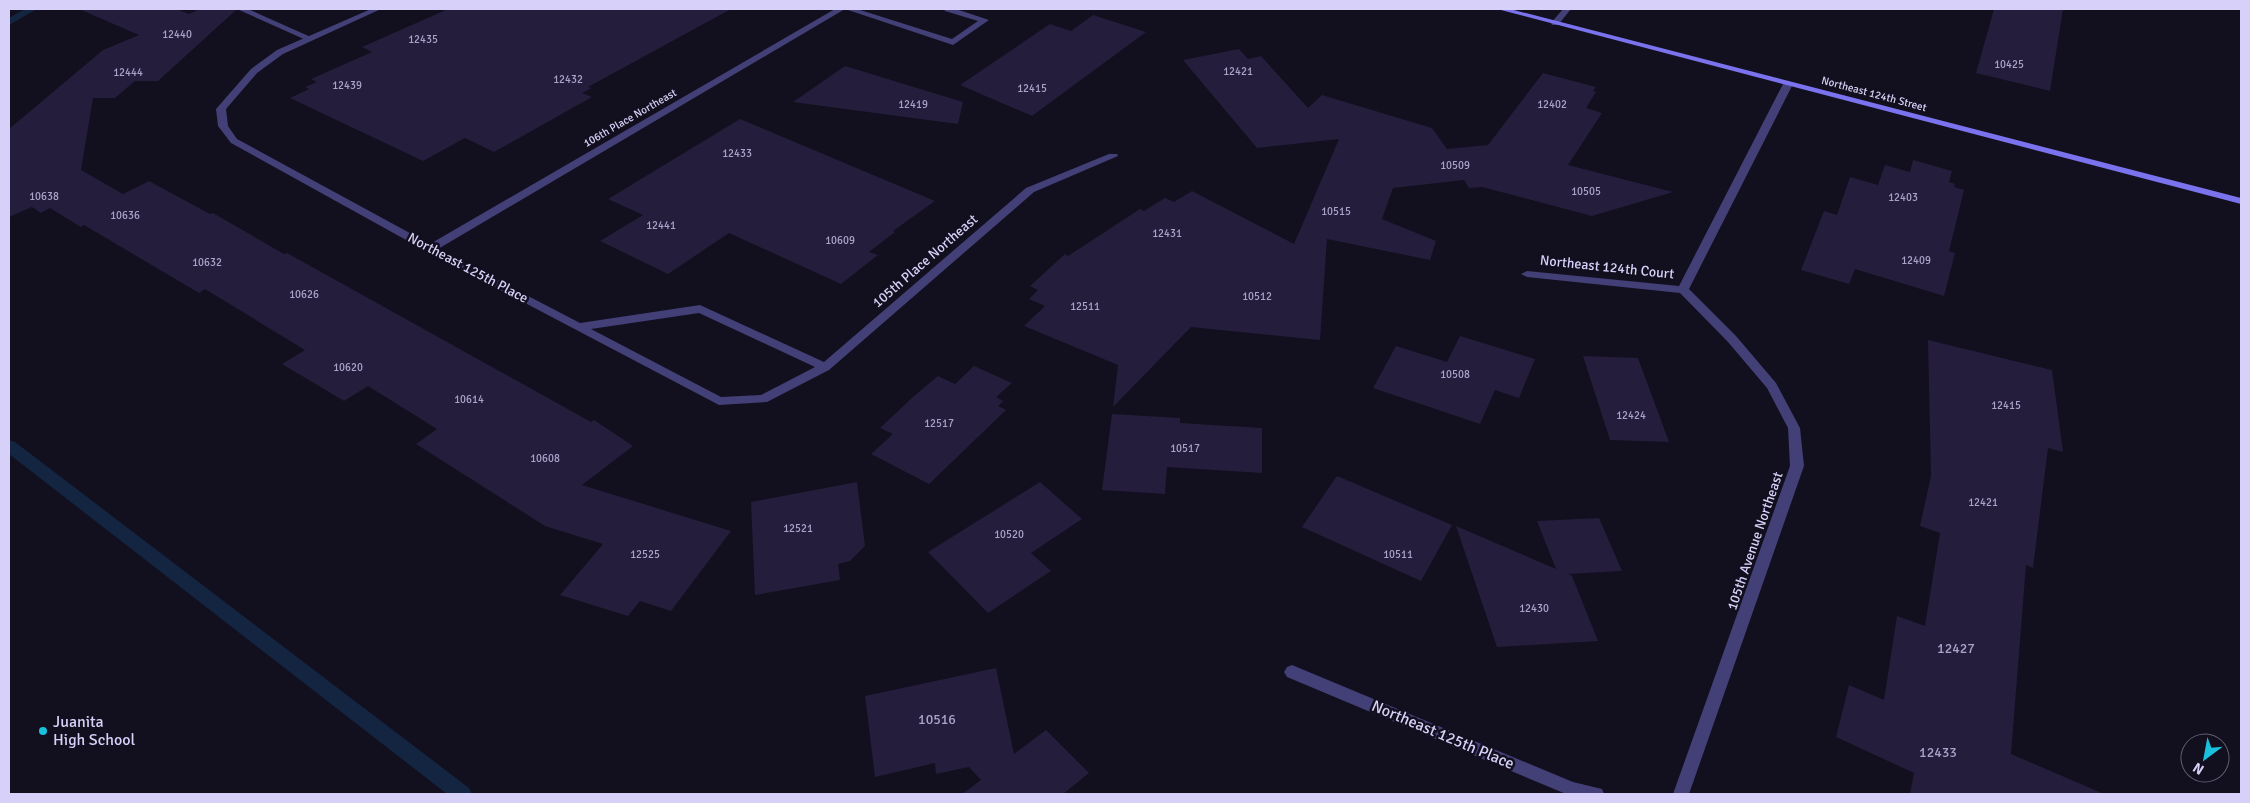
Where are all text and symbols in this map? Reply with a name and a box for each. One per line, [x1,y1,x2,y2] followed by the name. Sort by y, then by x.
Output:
[162,28,192,41] house number: 12440
[408,33,438,46] house number: 12435
[1994,58,2024,71] house number: 10425
[1223,65,1253,78] house number: 12421
[113,66,143,79] house number: 12444
[553,73,583,86] house number: 12432
[1820,74,1928,114] street label: Northeast 124th Street
[332,79,362,92] house number: 12439
[1017,82,1047,95] house number: 12415
[581,86,679,150] street label: 106th Place Northeast
[898,98,928,111] house number: 12419
[1537,98,1567,111] house number: 12402
[722,147,752,160] house number: 12433
[1440,159,1470,172] house number: 10509
[1571,185,1601,198] house number: 10505
[29,190,59,203] house number: 10638
[1888,191,1918,204] house number: 12403
[1321,205,1351,218] house number: 10515
[110,209,140,222] house number: 10636
[869,211,981,311] street label: 105th Place Northeast
[646,219,676,232] house number: 12441
[1152,227,1182,240] house number: 12431
[405,229,531,307] street label: Northeast 125th Place
[825,234,855,247] house number: 10609
[1539,251,1675,283] street label: Northeast 124th Court
[1901,254,1931,267] house number: 12409
[192,256,222,269] house number: 10632
[289,288,319,301] house number: 10626
[1242,290,1272,303] house number: 10512
[1070,300,1100,313] house number: 12511
[333,361,363,374] house number: 10620
[1440,368,1470,381] house number: 10508
[454,393,484,406] house number: 10614
[1991,399,2021,412] house number: 12415
[1616,409,1646,422] house number: 12424
[924,417,954,430] house number: 12517
[1170,442,1200,455] house number: 10517
[530,452,560,465] house number: 10608
[1723,470,1787,612] street label: 105th Avenue Northeast
[1968,496,1998,509] house number: 12421
[783,522,813,535] house number: 12521
[994,528,1024,541] house number: 10520
[630,548,660,561] house number: 12525
[1383,548,1413,561] house number: 10511
[1519,602,1549,615] house number: 12430
[1937,640,1975,657] house number: 12427
[1369,696,1517,774] street label: Northeast 125th Place
[918,711,956,728] house number: 10516
[53,712,136,750] place label: Juanita High School
[37,725,49,737] marker: Juanita High School
[2180,733,2230,783] north arrow
[1919,744,1957,761] house number: 12433
[2190,759,2207,778] text: N

